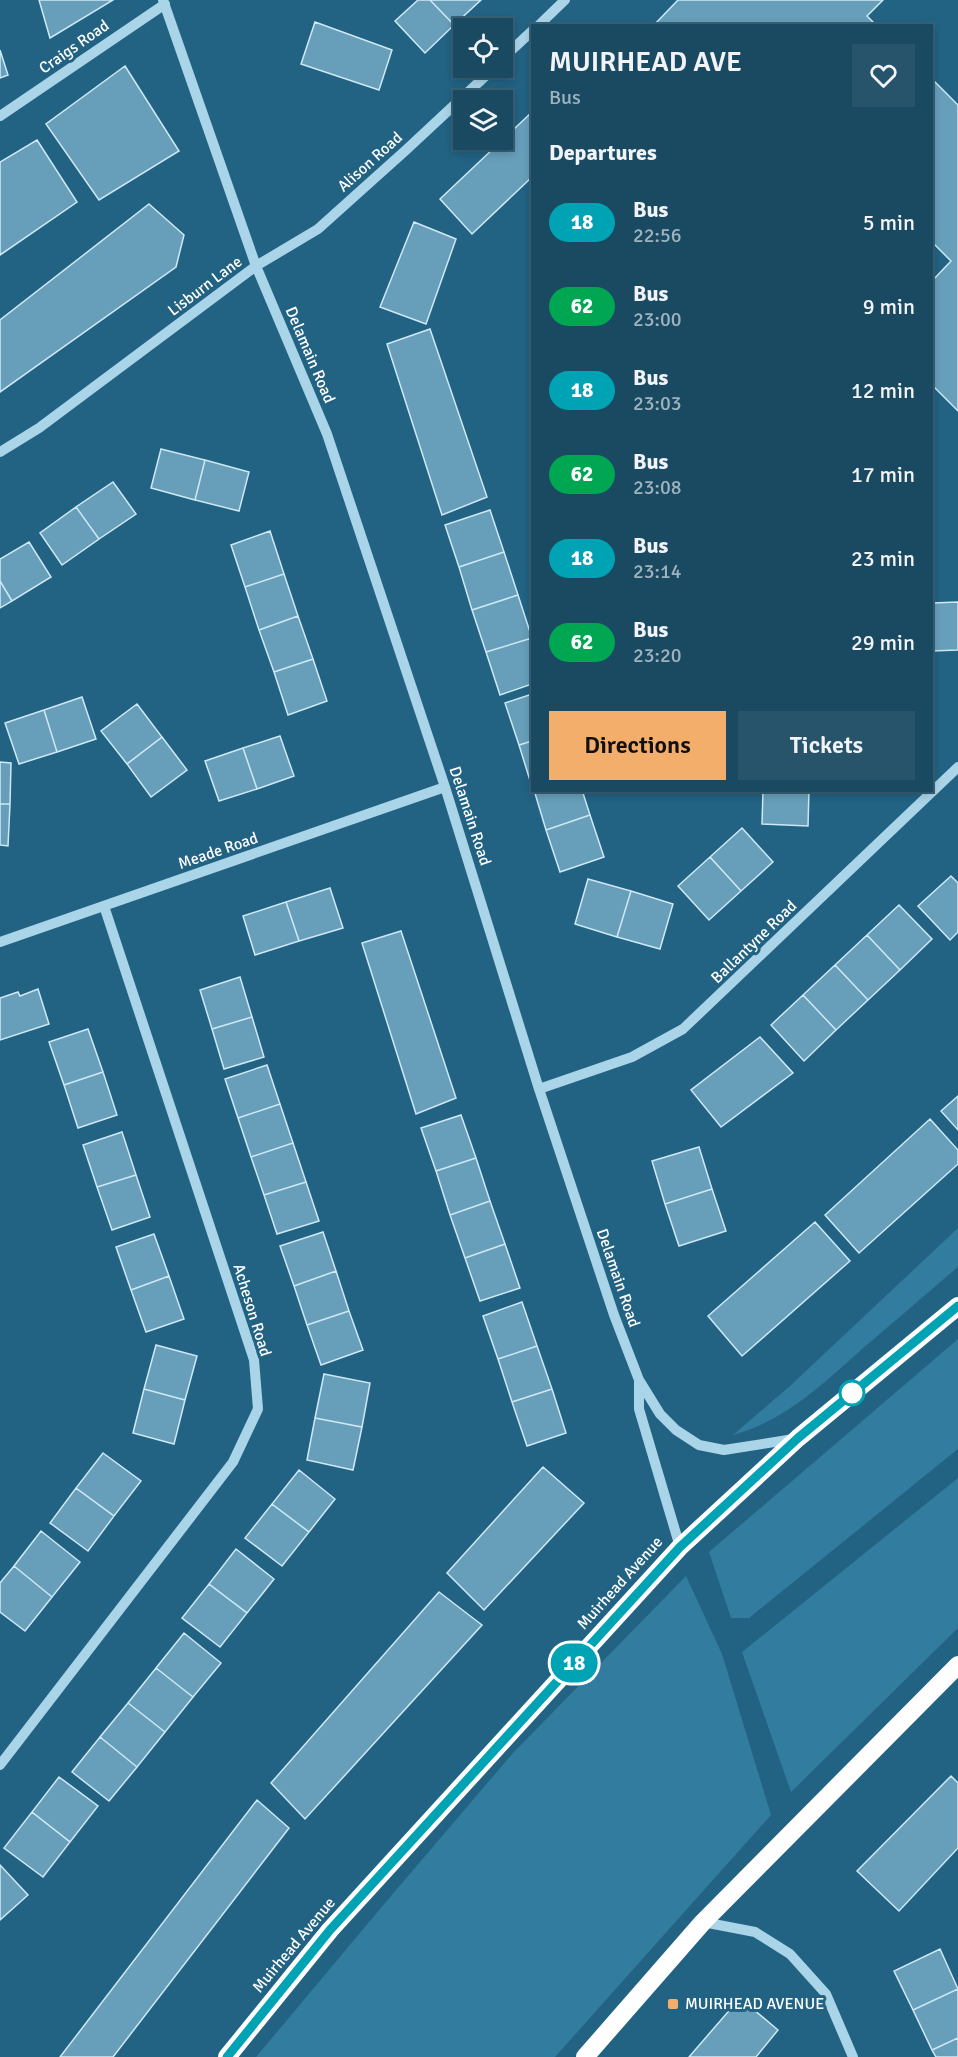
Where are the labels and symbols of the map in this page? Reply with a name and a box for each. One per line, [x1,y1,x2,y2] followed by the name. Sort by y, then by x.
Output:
[35,16,113,78] street label: Craigs Road
[333,128,407,196] street label: Alison Road
[164,252,246,320] street label: Lisburn Lane
[281,304,339,406] street label: Delamain Road
[445,764,495,868] street label: Delamain Road
[175,828,261,874] street label: Meade Road
[707,896,801,988] street label: Ballantyne Road
[592,1226,644,1330] street label: Delamain Road
[228,1261,276,1359] street label: Acheson Road
[839,1380,865,1406] unlabelled marker
[573,1532,667,1634] street label: Muirhead Avenue
[547,1644,601,1682] line badge: 18
[248,1893,340,1997] street label: Muirhead Avenue
[685,1994,824,2014] place label: MUIRHEAD AVENUE
[666,1997,680,2011] marker: MUIRHEAD AVENUE

